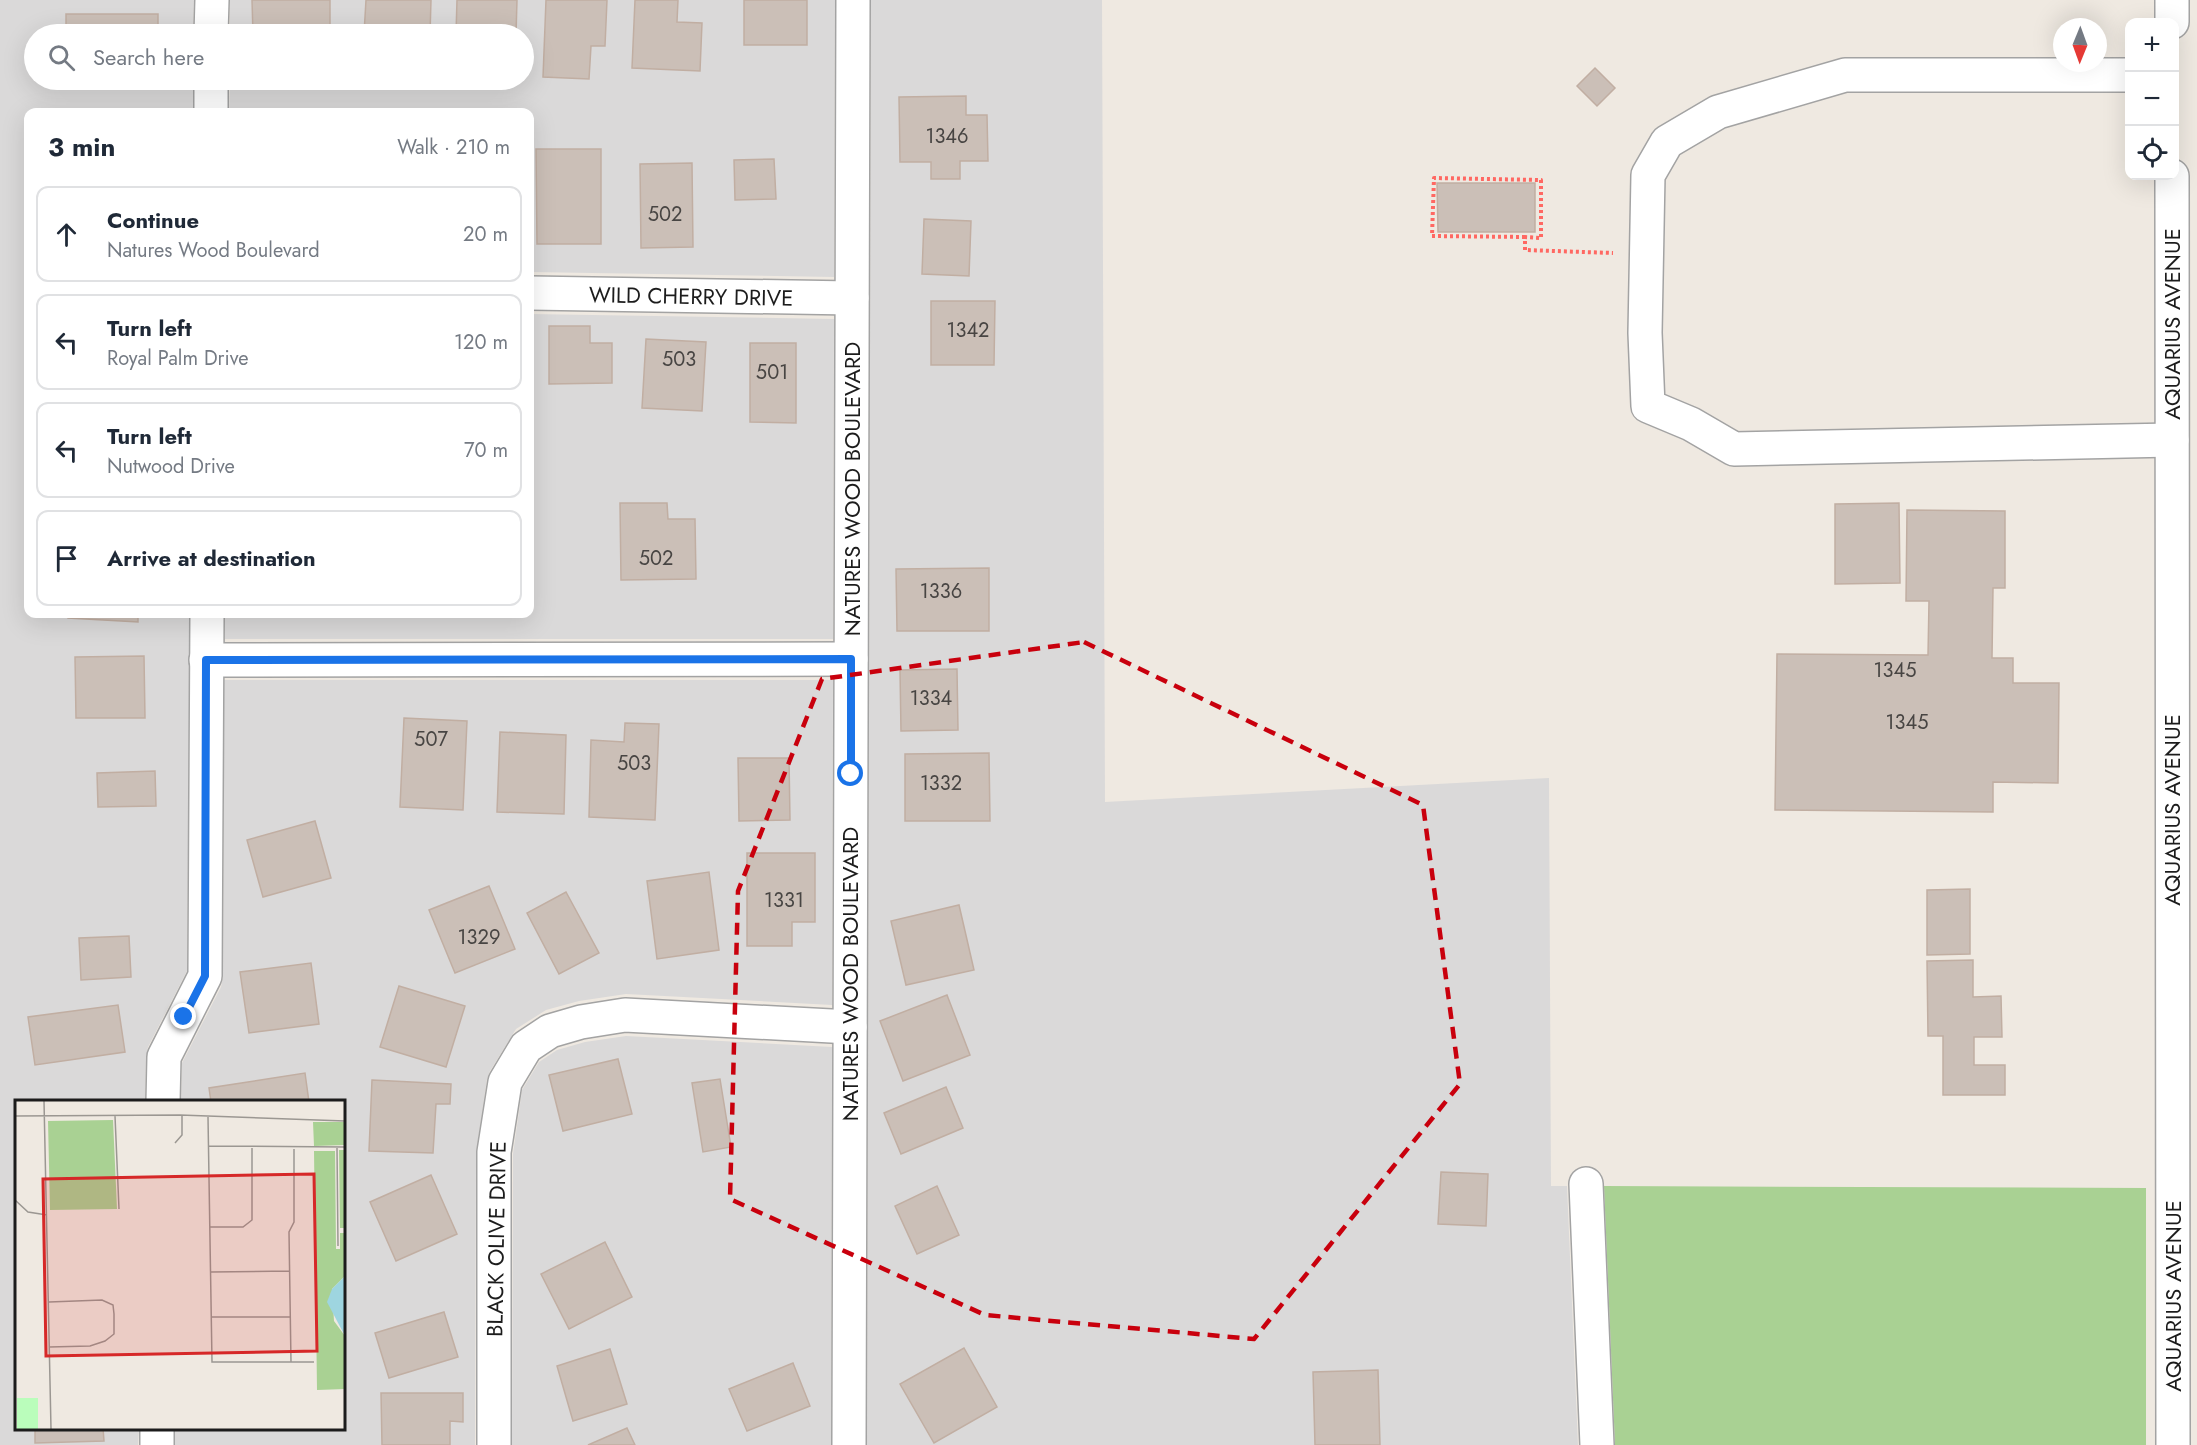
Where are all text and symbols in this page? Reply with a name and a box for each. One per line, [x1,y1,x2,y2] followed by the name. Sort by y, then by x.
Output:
[2053,18,2107,72] north arrow
[2125,18,2179,180] map controls
[2125,18,2179,72] button: +
[24,24,534,90] search box
[45,41,78,74] icon: search
[93,41,204,73] text: Search here
[2125,72,2179,126] button: −
[925,122,969,151] house number: 1346
[2125,126,2179,180] button: locate
[48,128,115,166] text: 3 min
[397,133,510,162] text: Walk · 210 m
[648,200,682,229] house number: 502
[107,204,199,236] text: Continue
[50,218,83,251] icon: ahead
[463,220,508,249] text: 20 m
[2156,228,2188,420] street label: AQUARIUS AVENUE
[107,236,320,265] text: Natures Wood Boulevard
[589,278,793,314] street label: WILD CHERRY DRIVE
[107,312,192,344] text: Turn left
[947,316,989,345] house number: 1342
[50,326,83,359] icon: left
[454,328,508,357] text: 120 m
[836,342,868,636] street label: NATURES WOOD BOULEVARD
[107,344,248,373] text: Royal Palm Drive
[662,345,696,374] house number: 503
[756,358,788,387] house number: 501
[107,420,192,452] text: Turn left
[50,434,83,467] icon: left
[464,436,508,465] text: 70 m
[107,452,235,481] text: Nutwood Drive
[50,542,83,575] icon: arrive
[107,542,316,574] text: Arrive at destination
[639,544,673,573] house number: 502
[920,577,962,606] house number: 1336
[1874,656,1916,685] house number: 1345
[910,684,953,713] house number: 1334
[1886,708,1928,737] house number: 1345
[2156,714,2188,906] street label: AQUARIUS AVENUE
[414,725,448,754] house number: 507
[617,749,651,778] house number: 503
[837,760,863,786] route start
[920,769,962,798] house number: 1332
[834,827,866,1121] street label: NATURES WOOD BOULEVARD
[764,886,804,915] house number: 1331
[458,923,500,952] house number: 1329
[170,1003,196,1029] route end
[15,1100,345,1430] inset map
[478,1141,514,1337] street label: BLACK OLIVE DRIVE
[2157,1200,2189,1392] street label: AQUARIUS AVENUE

